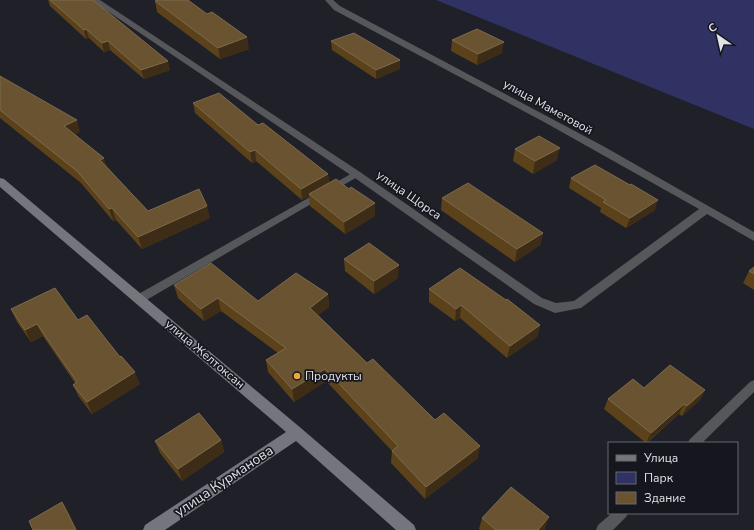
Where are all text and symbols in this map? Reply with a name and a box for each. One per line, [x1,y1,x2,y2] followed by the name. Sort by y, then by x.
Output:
[698,16,738,56] north arrow
[705,20,720,36] text: С
[500,76,596,138] street label: улица Маметовой
[373,167,445,223] street label: улица Щорса
[162,316,248,392] street label: улица Желтоксан
[305,368,362,384] place label: Продукты
[292,371,302,381] marker: Продукты
[171,441,277,521] street label: улица Курманова
[608,442,738,514] legend
[643,450,678,466] text: Улица
[644,470,674,486] text: Парк
[644,490,686,506] text: Здание

